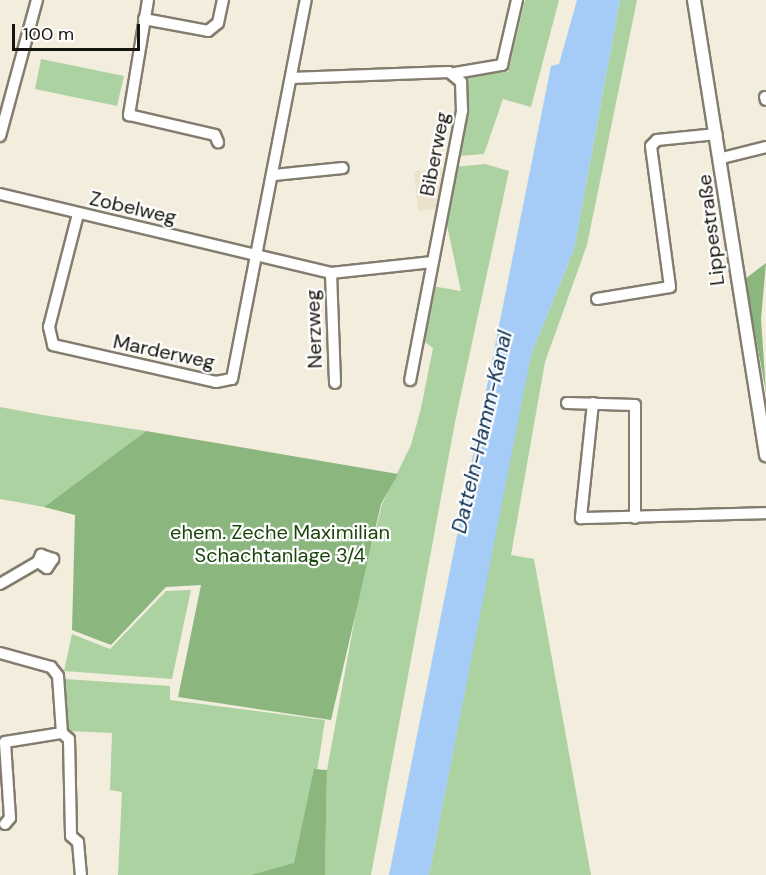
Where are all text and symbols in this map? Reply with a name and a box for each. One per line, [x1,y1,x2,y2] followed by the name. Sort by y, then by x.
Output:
[15,12,142,50] scale bar
[23,22,74,46] text: 100 m
[415,110,455,198] street label: Biberweg
[692,173,730,287] street label: Lippestraße
[87,186,179,230] street label: Zobelweg
[301,289,327,369] street label: Nerzweg
[446,328,518,536] water label: Datteln-Hamm-Kanal
[111,330,217,374] street label: Marderweg
[170,520,390,567] park label: ehem. Zeche Maximilian Schachtanlage 3/4

